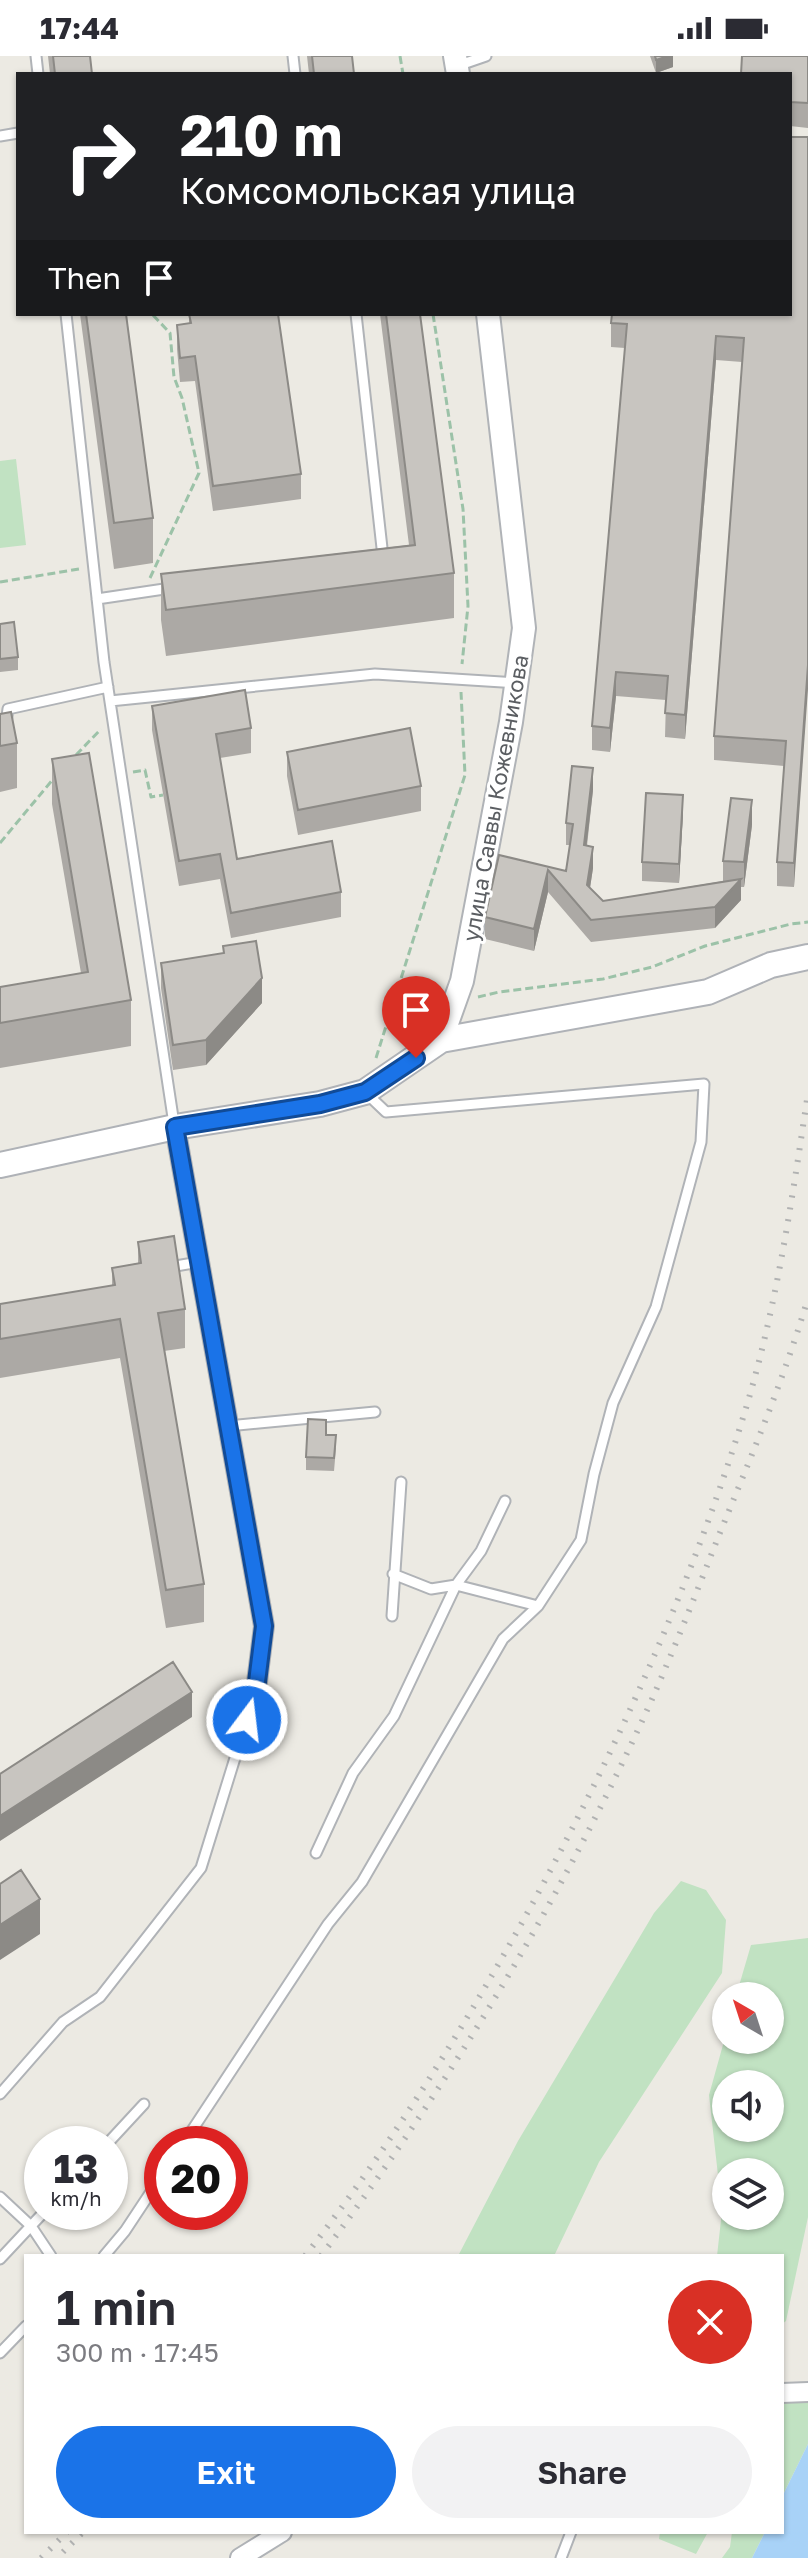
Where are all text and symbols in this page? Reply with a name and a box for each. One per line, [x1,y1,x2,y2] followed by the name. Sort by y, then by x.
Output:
[40,10,119,46] text: 17:44
[180,101,342,168] text: 210 m
[48,104,152,208] icon: right
[180,169,576,212] text: Комсомольская улица
[137,256,181,300] icon: arrive
[48,260,121,296] text: Then
[456,652,534,944] street label: улица Саввы Кожевникова
[382,976,450,1058] pin
[394,988,438,1032] icon: arrive
[205,1678,289,1762] position arrow
[712,1982,784,2054] north arrow
[712,1982,784,2230] map controls
[712,2070,784,2142] button: sound
[144,2126,248,2230] speed limit sign: 20
[54,2144,99,2192] text: 13
[712,2158,784,2230] button: layers
[51,2186,101,2210] text: km/h
[56,2278,176,2336] text: 1 min
[668,2280,752,2364] button: close
[56,2337,219,2368] text: 300 m · 17:45
[56,2426,396,2518] button: Exit
[412,2426,752,2518] button: Share

